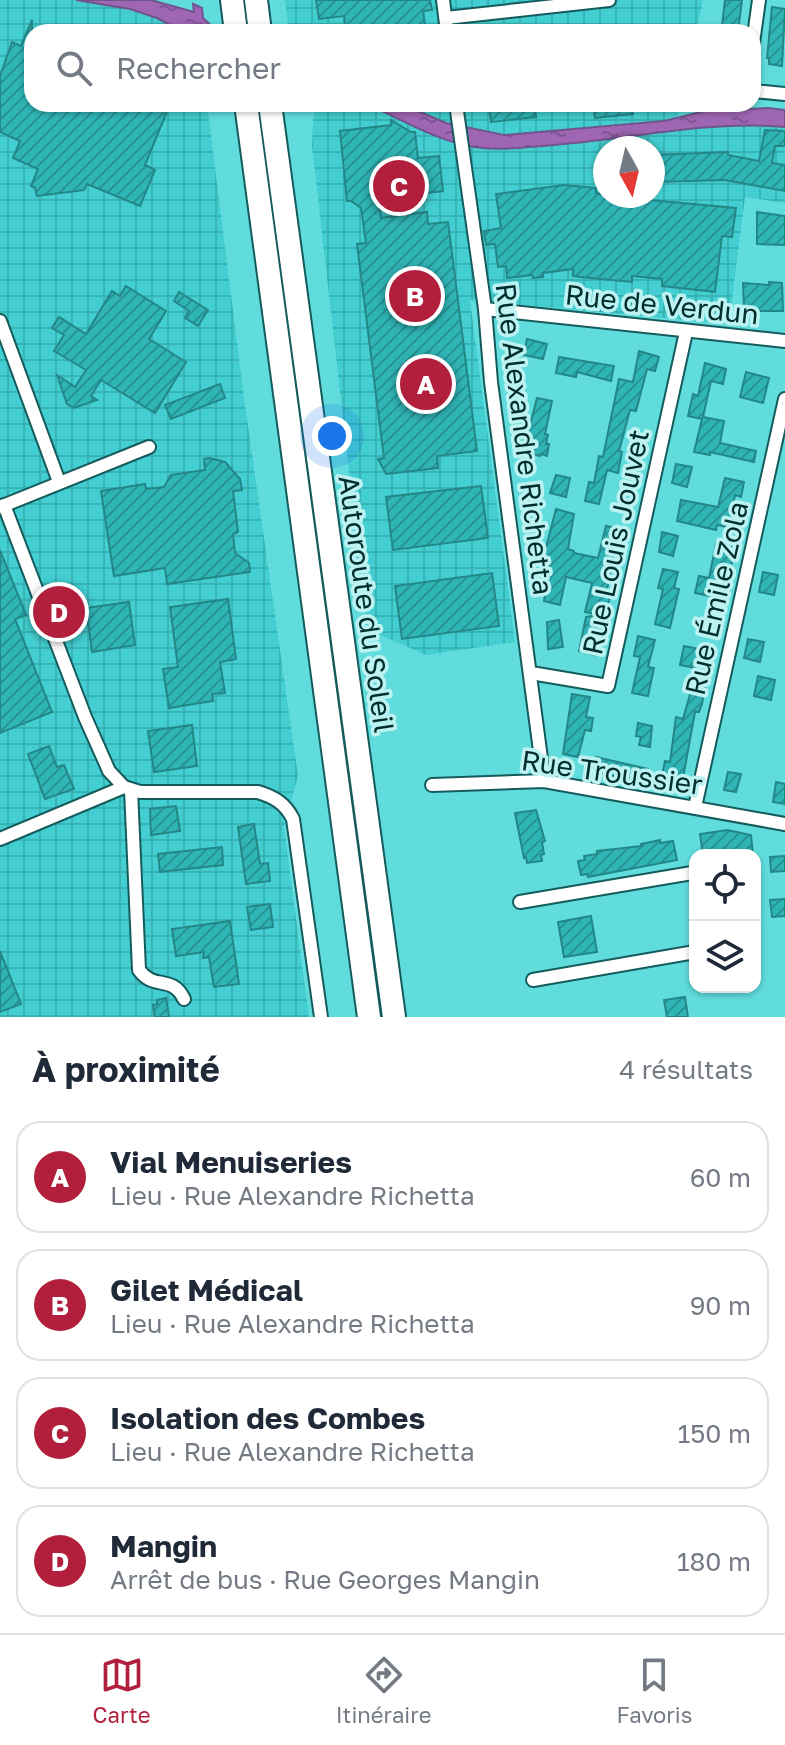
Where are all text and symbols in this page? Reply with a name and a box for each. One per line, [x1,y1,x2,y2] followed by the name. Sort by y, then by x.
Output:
[24,24,761,112] search box
[52,46,96,90] icon: search
[116,50,281,86] text: Rechercher
[593,136,665,208] north arrow
[373,156,425,216] pin: C
[389,266,441,326] pin: B
[564,277,760,331] street label: Rue de Verdun
[490,281,560,597] street label: Rue Alexandre Richetta
[400,354,452,414] pin: A
[312,416,352,456] your location
[575,426,655,658] street label: Rue Louis Jouvet
[333,473,401,735] street label: Autoroute du Soleil
[678,498,754,698] street label: Rue Émile Zola
[33,582,85,642] pin: D
[519,743,705,801] street label: Rue Troussier
[689,849,761,993] map controls
[689,849,761,921] button: locate
[689,921,761,993] button: layers
[32,1049,220,1089] text: À proximité
[619,1054,753,1085] text: 4 résultats
[110,1144,352,1180] text: Vial Menuiseries
[51,1162,69,1193] text: A
[690,1162,751,1193] text: 60 m
[110,1180,475,1211] text: Lieu · Rue Alexandre Richetta
[110,1272,303,1308] text: Gilet Médical
[51,1290,69,1321] text: B
[690,1290,751,1321] text: 90 m
[110,1308,475,1339] text: Lieu · Rue Alexandre Richetta
[110,1400,425,1436] text: Isolation des Combes
[51,1418,69,1449] text: C
[678,1418,751,1449] text: 150 m
[110,1436,475,1467] text: Lieu · Rue Alexandre Richetta
[110,1528,217,1564] text: Mangin
[51,1546,69,1577] text: D
[677,1546,751,1577] text: 180 m
[110,1564,540,1595] text: Arrêt de bus · Rue Georges Mangin
[93,1653,151,1728] tab: Carte
[336,1653,431,1728] tab: Itinéraire
[617,1653,692,1728] tab: Favoris

